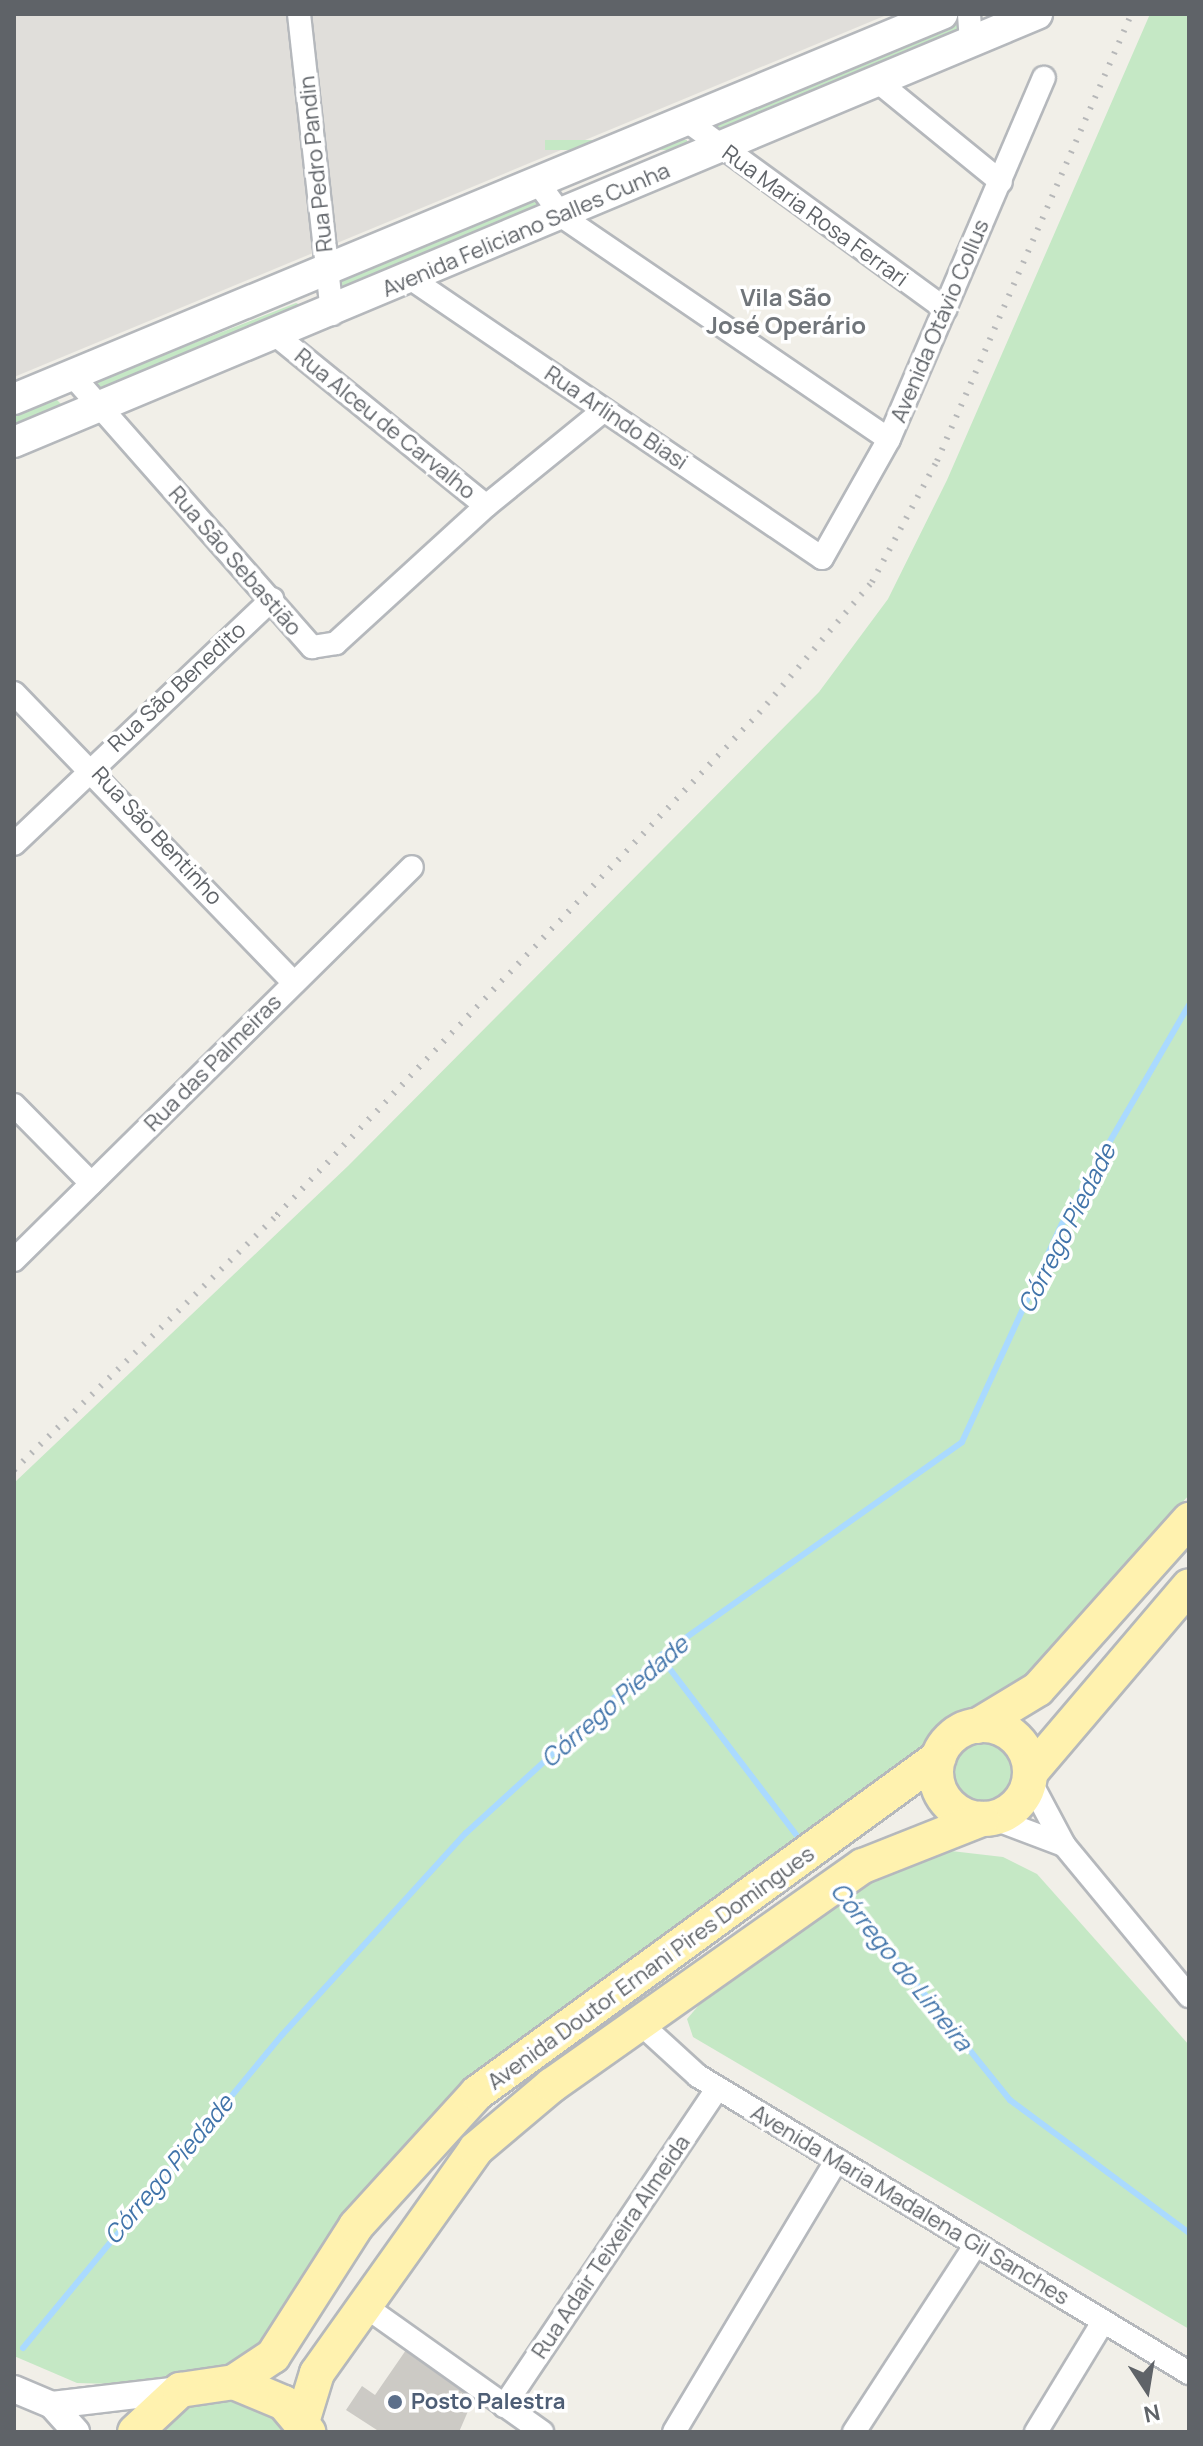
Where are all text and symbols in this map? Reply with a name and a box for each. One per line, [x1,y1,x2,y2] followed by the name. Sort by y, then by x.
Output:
[294,75,338,253] street label: Rua Pedro Pandin
[717,140,913,292] street label: Rua Maria Rosa Ferrari
[378,157,674,303] street label: Avenida Feliciano Salles Cunha
[885,215,995,427] street label: Avenida Otávio Collus
[706,283,866,339] district label: Vila São José Operário
[289,343,481,505] street label: Rua Alceu de Carvalho
[540,360,692,476] street label: Rua Arlindo Biasi
[163,481,307,641] street label: Rua São Sebastião
[103,617,251,757] street label: Rua São Benedito
[86,762,228,910] street label: Rua São Bentinho
[139,989,287,1137] street label: Rua das Palmeiras
[1011,1139,1121,1317] water label: Córrego Piedade
[535,1629,693,1773] water label: Córrego Piedade
[483,1841,819,2095] street label: Avenida Doutor Ernani Pires Domingues
[825,1876,979,2056] water label: Córrego do Limeira
[97,2089,239,2249] water label: Córrego Piedade
[746,2099,1074,2311] street label: Avenida Maria Madalena Gil Sanches
[526,2130,696,2364] street label: Rua Adair Teixeira Almeida
[1107,2350,1187,2430] north arrow
[411,2389,565,2415] place label: Posto Palestra
[386,2393,404,2411] marker: Posto Palestra
[1141,2397,1163,2430] text: N

